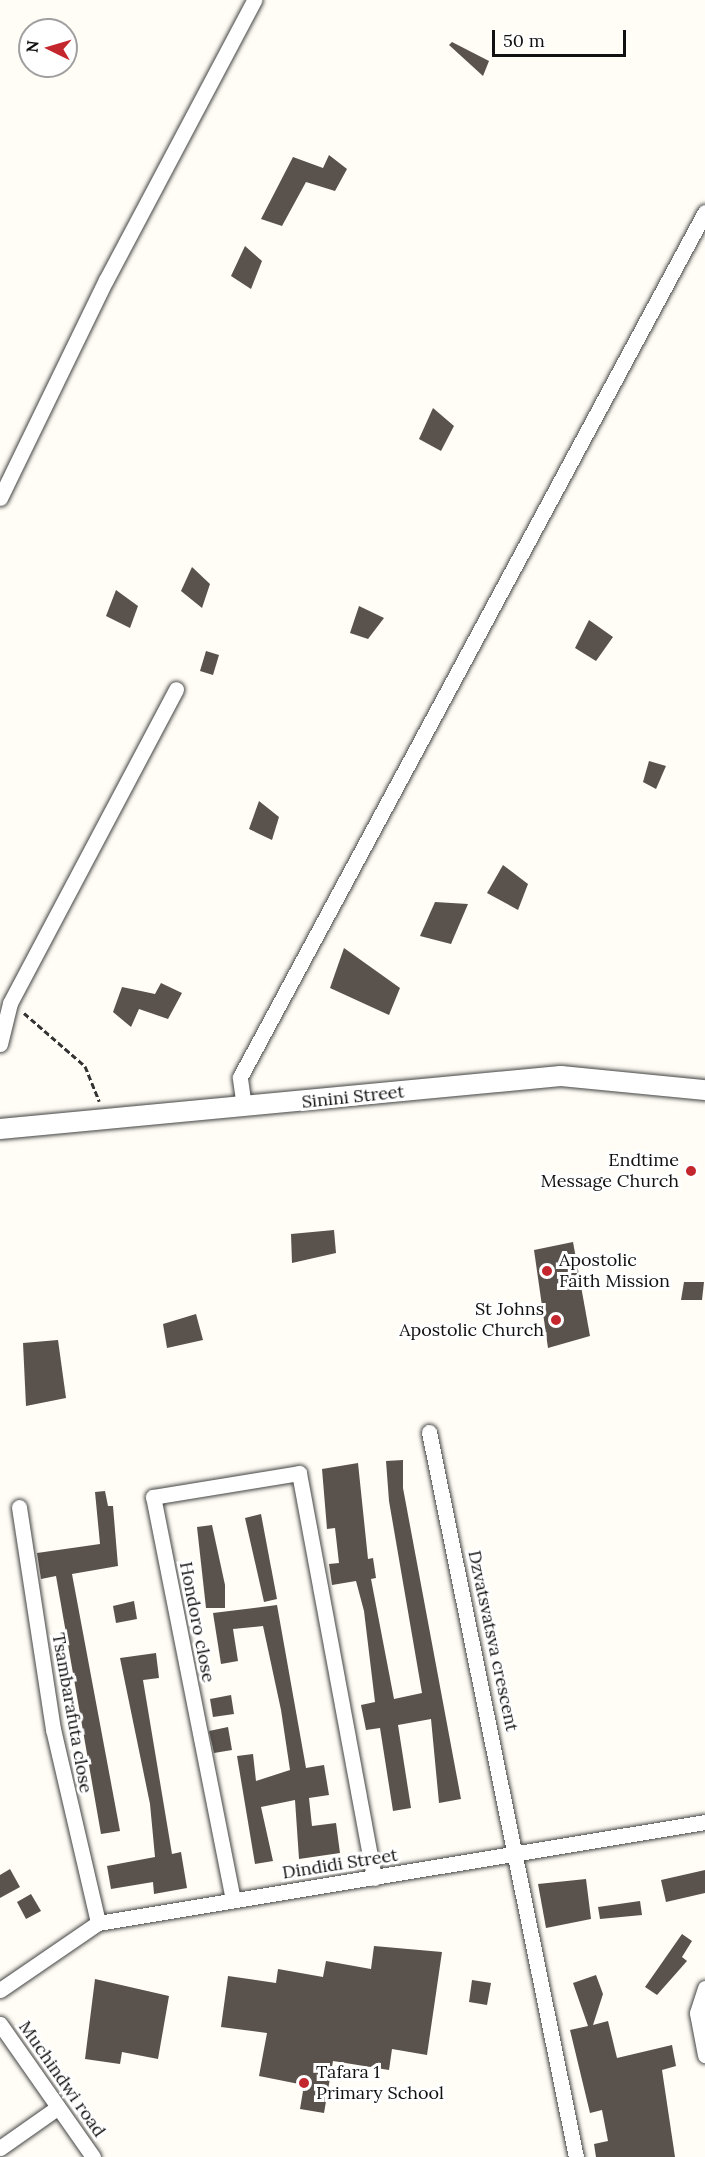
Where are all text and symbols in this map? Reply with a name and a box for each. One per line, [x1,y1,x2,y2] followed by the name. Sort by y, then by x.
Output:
[18,18,78,78] north arrow
[495,18,628,56] scale bar
[503,29,545,52] text: 50 m
[22,40,43,54] text: N
[301,1081,405,1113] street label: Sinini Street
[540,1150,679,1192] place label: Endtime Message Church
[684,1164,698,1178] marker: Endtime Message Church
[559,1250,670,1292] place label: Apostolic Faith Mission
[540,1264,554,1278] marker: Apostolic Faith Mission
[399,1299,544,1342] place label: St Johns Apostolic Church
[549,1313,563,1327] marker: St Johns Apostolic Church
[463,1548,523,1734] street label: Dzvatsvatsva crescent
[175,1560,219,1684] street label: Hondoro close
[47,1631,97,1795] street label: Tsambarafuta close
[281,1844,399,1884] street label: Dindidi Street
[14,2017,110,2141] street label: Muchindwi road
[316,2062,444,2104] place label: Tafara 1 Primary School
[297,2076,311,2090] marker: Tafara 1 Primary School

